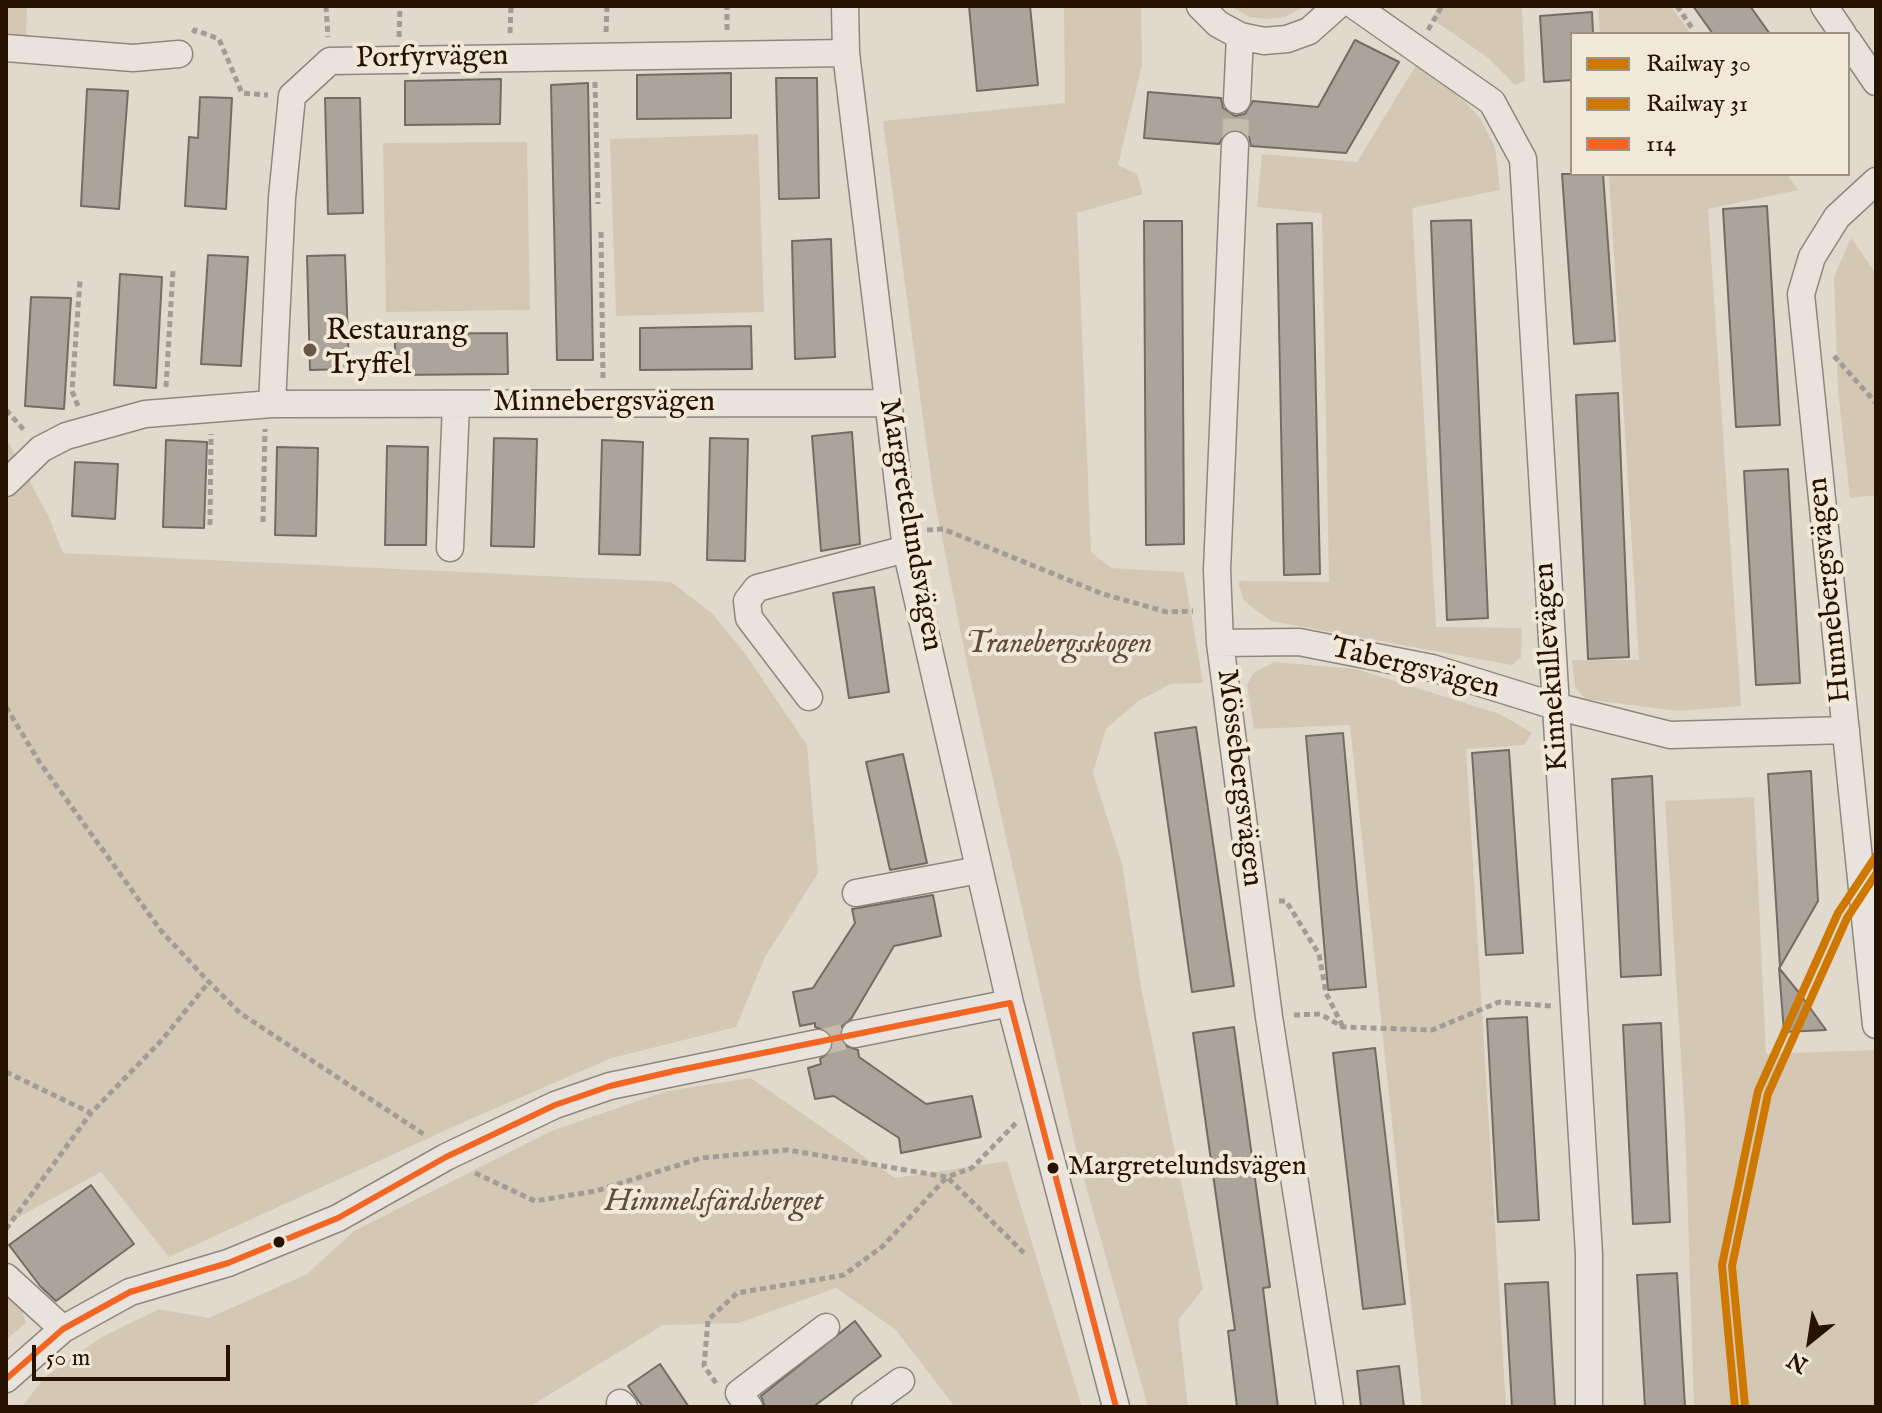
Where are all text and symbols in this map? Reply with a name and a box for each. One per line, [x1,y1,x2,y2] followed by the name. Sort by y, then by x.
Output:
[1570,32,1850,176] legend
[355,40,509,78] street label: Porfyrvägen
[1646,49,1751,80] text: Railway 30
[1646,89,1748,120] text: Railway 31
[1646,129,1676,160] text: 114
[326,315,468,386] place label: Restaurang Tryffel
[301,341,319,359] marker: Restaurang Tryffel
[493,386,715,422] street label: Minnebergsvägen
[869,396,949,654] street label: Margretelundsvägen
[1801,475,1861,705] street label: Hunnebergsvägen
[1528,561,1578,773] street label: Kinnekullevägen
[966,628,1152,664] park label: Tranebergsskogen
[1327,632,1503,708] street label: Tabergsvägen
[1207,667,1269,889] street label: Mössebergsvägen
[1068,1151,1307,1185] place label: Margretelundsvägen
[1045,1160,1061,1176] marker: Margretelundsvägen
[605,1186,823,1222] park label: Himmelsfärdsberget
[271,1234,287,1250] unlabelled marker
[1770,1301,1850,1381] north arrow
[36,1329,234,1379] scale bar
[46,1343,90,1374] text: 50 m
[1783,1345,1813,1379] text: N

